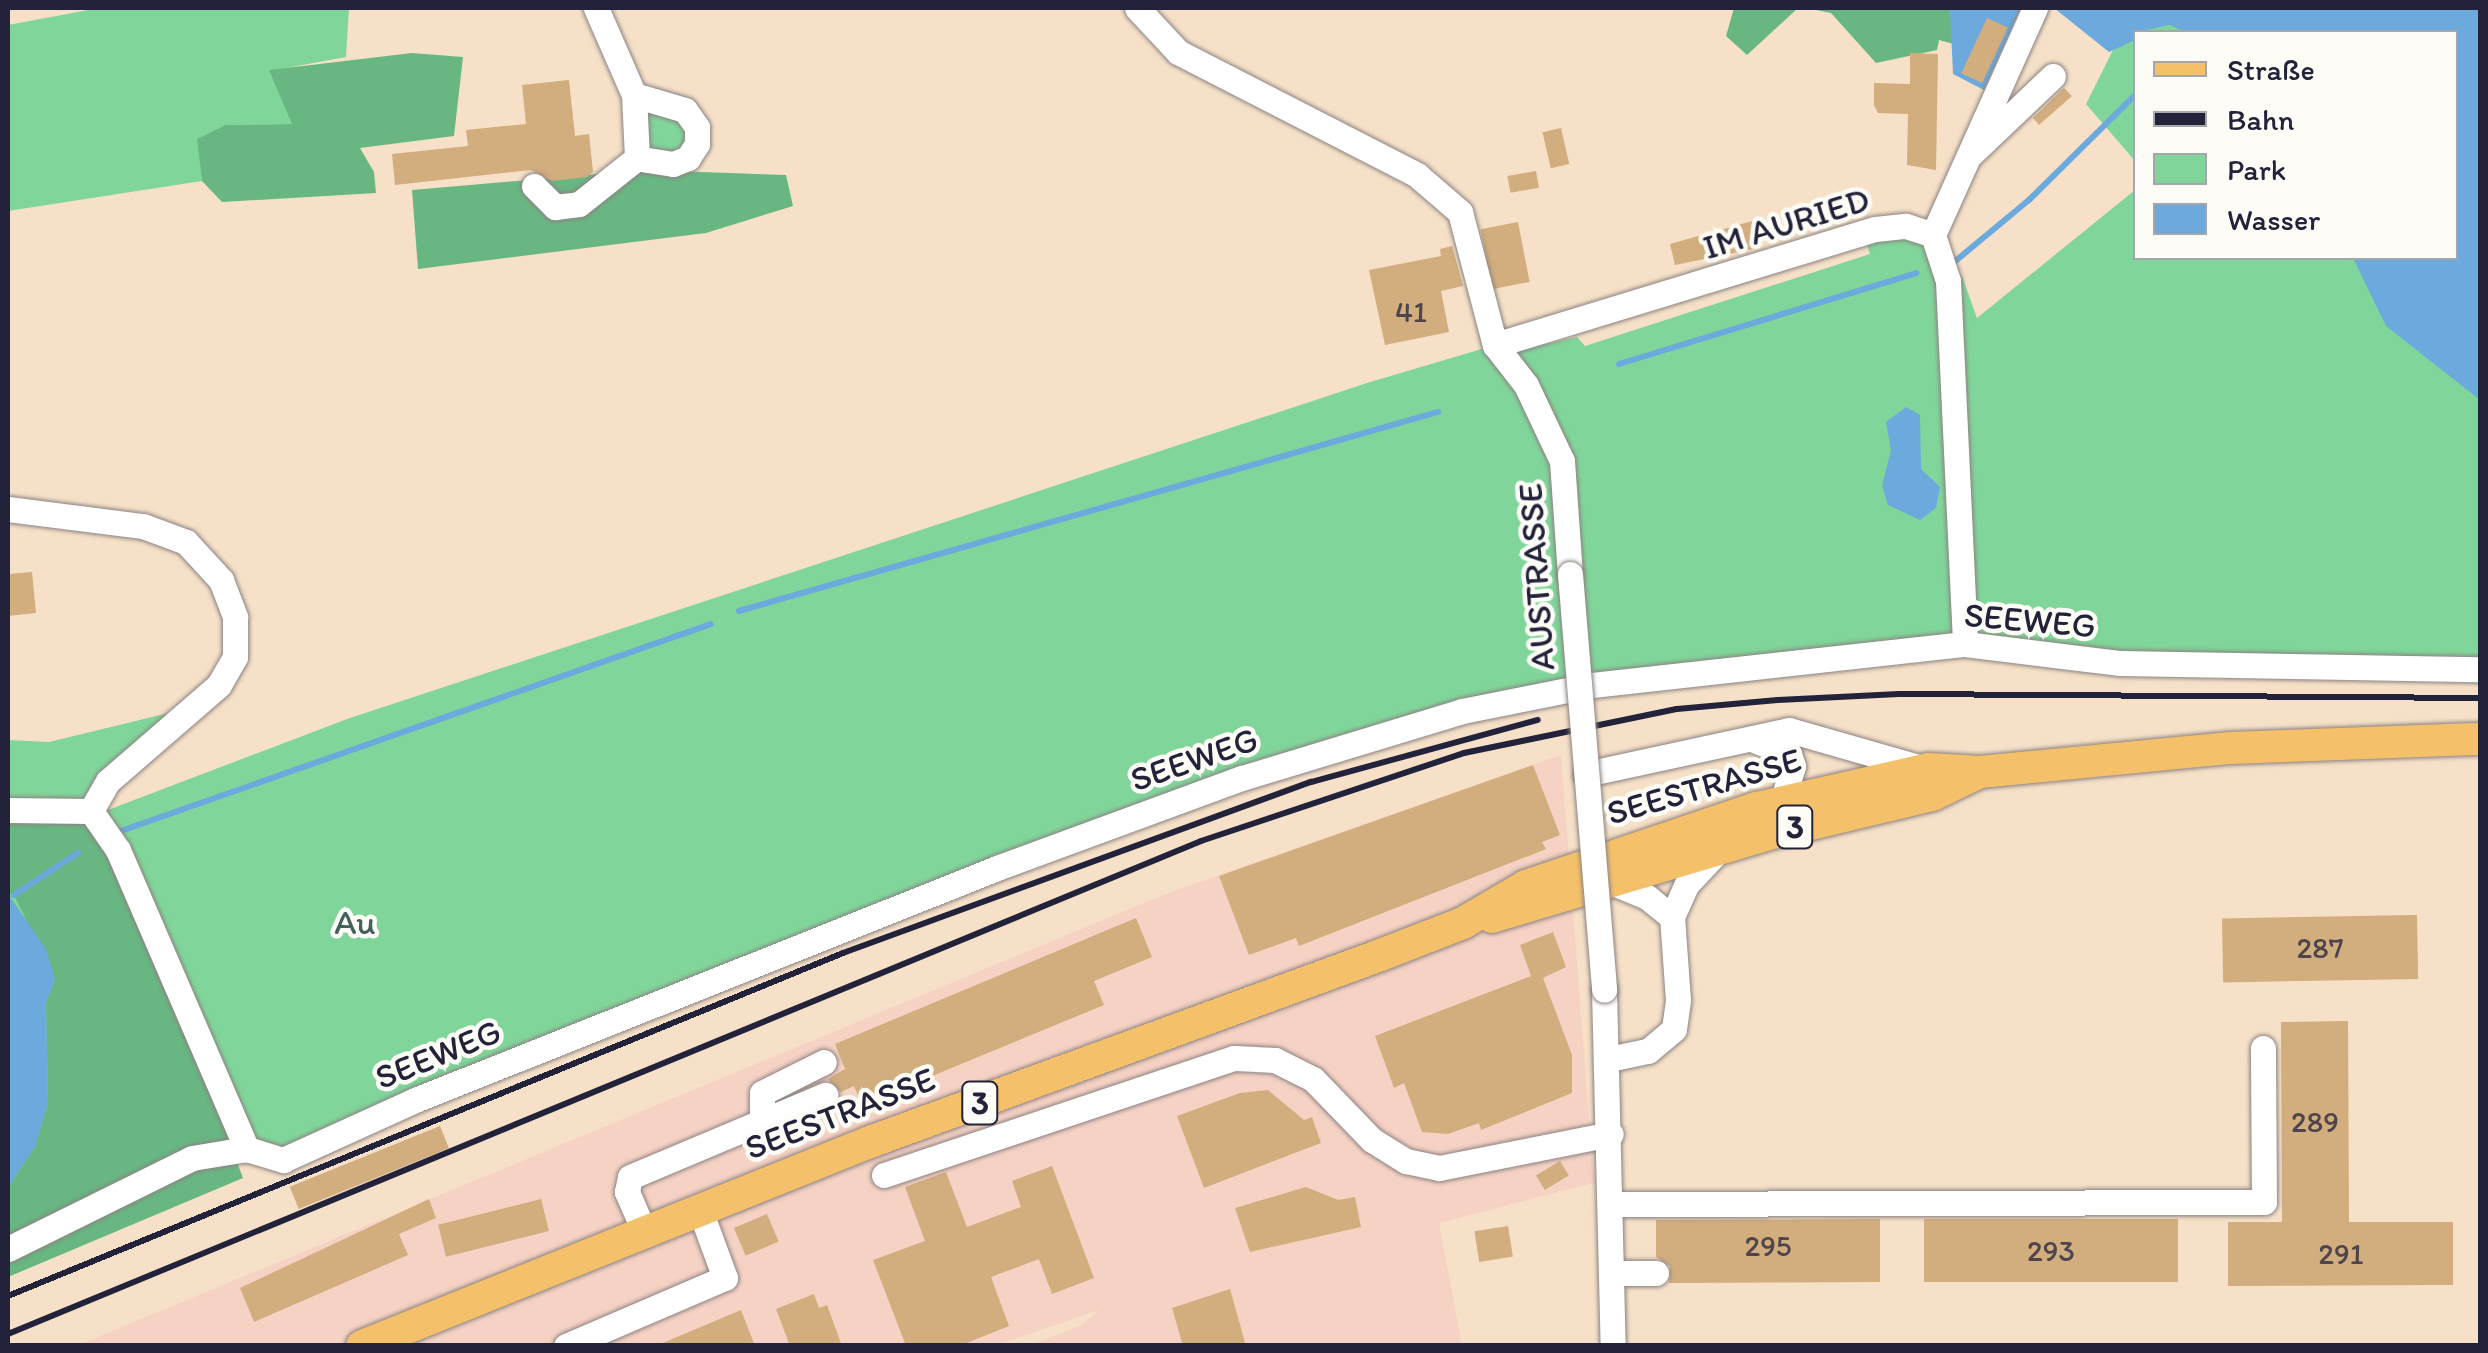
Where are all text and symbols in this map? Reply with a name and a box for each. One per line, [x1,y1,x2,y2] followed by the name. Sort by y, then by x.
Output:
[2133,30,2458,260] legend
[2227,51,2315,88] text: Straße
[2227,101,2294,138] text: Bahn
[2227,151,2286,188] text: Park
[1699,178,1873,268] street label: IM AURIED
[2227,201,2320,238] text: Wasser
[1395,294,1427,330] house number: 41
[1509,482,1563,672] street label: AUSTRASSE
[1962,593,2098,647] street label: SEEWEG
[1125,718,1263,800] street label: SEEWEG
[1602,738,1806,834] street label: SEESTRASSE
[1775,800,1815,854] road number: 3
[334,901,376,943] park label: Au
[2296,930,2344,966] house number: 287
[369,1010,507,1098] street label: SEEWEG
[739,1058,941,1168] street label: SEESTRASSE
[960,1076,1000,1130] road number: 3
[2291,1104,2339,1140] house number: 289
[1744,1228,1792,1264] house number: 295
[2027,1233,2075,1269] house number: 293
[2318,1236,2364,1272] house number: 291

